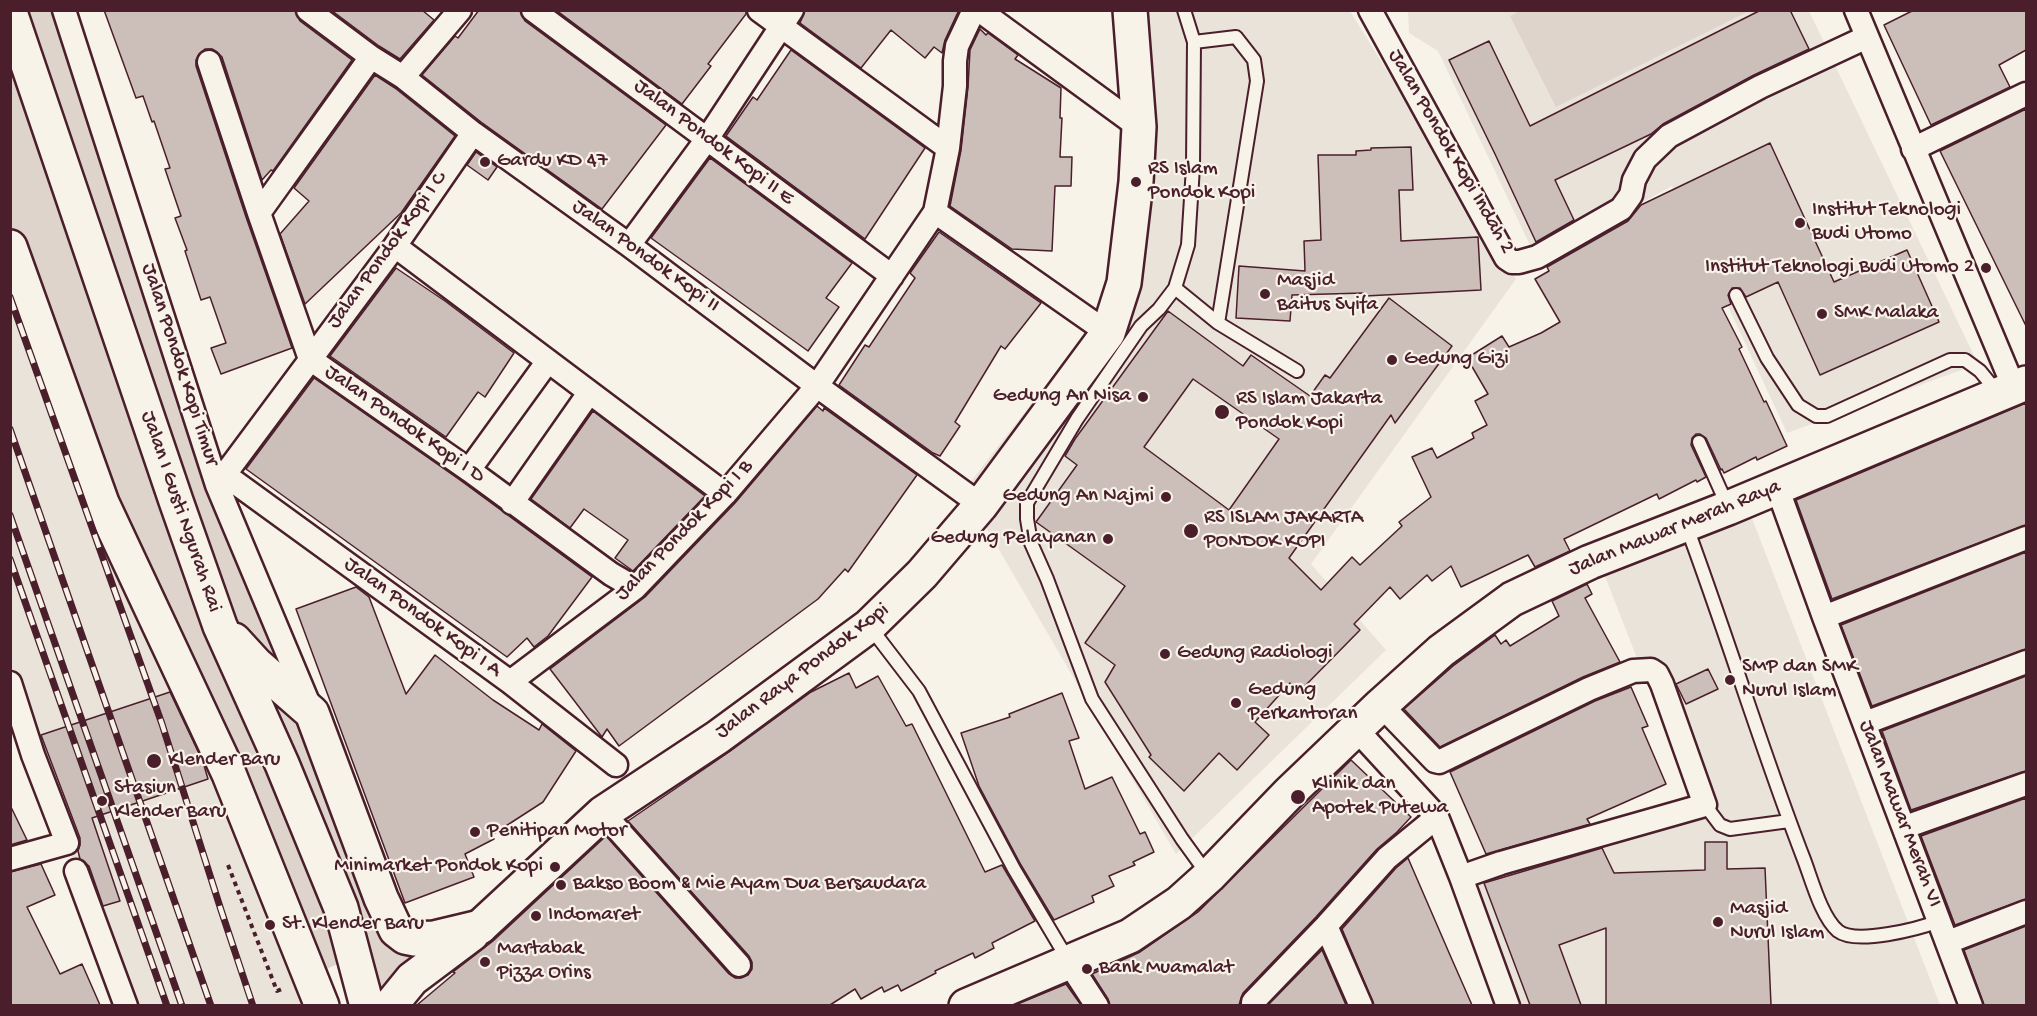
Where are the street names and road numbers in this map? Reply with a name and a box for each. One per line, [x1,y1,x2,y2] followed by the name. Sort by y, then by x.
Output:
[1381,45,1519,259] street label: Jalan Pondok Kopi Indah 2
[628,74,798,212] street label: Jalan Pondok Kopi II E
[323,168,453,334] street label: Jalan Pondok Kopi I C
[566,195,724,319] street label: Jalan Pondok Kopi II
[134,261,224,469] street label: Jalan Pondok Kopi Timur
[319,360,489,490] street label: Jalan Pondok Kopi I D
[134,408,226,616] street label: Jalan I Gusti Ngurah Rai
[611,455,759,607] street label: Jalan Pondok Kopi I B
[1566,475,1784,583] street label: Jalan Mawar Merah Raya
[338,552,506,684] street label: Jalan Pondok Kopi I A
[711,598,895,746] street label: Jalan Raya Pondok Kopi
[1852,717,1946,911] street label: Jalan Mawar Merah VI

